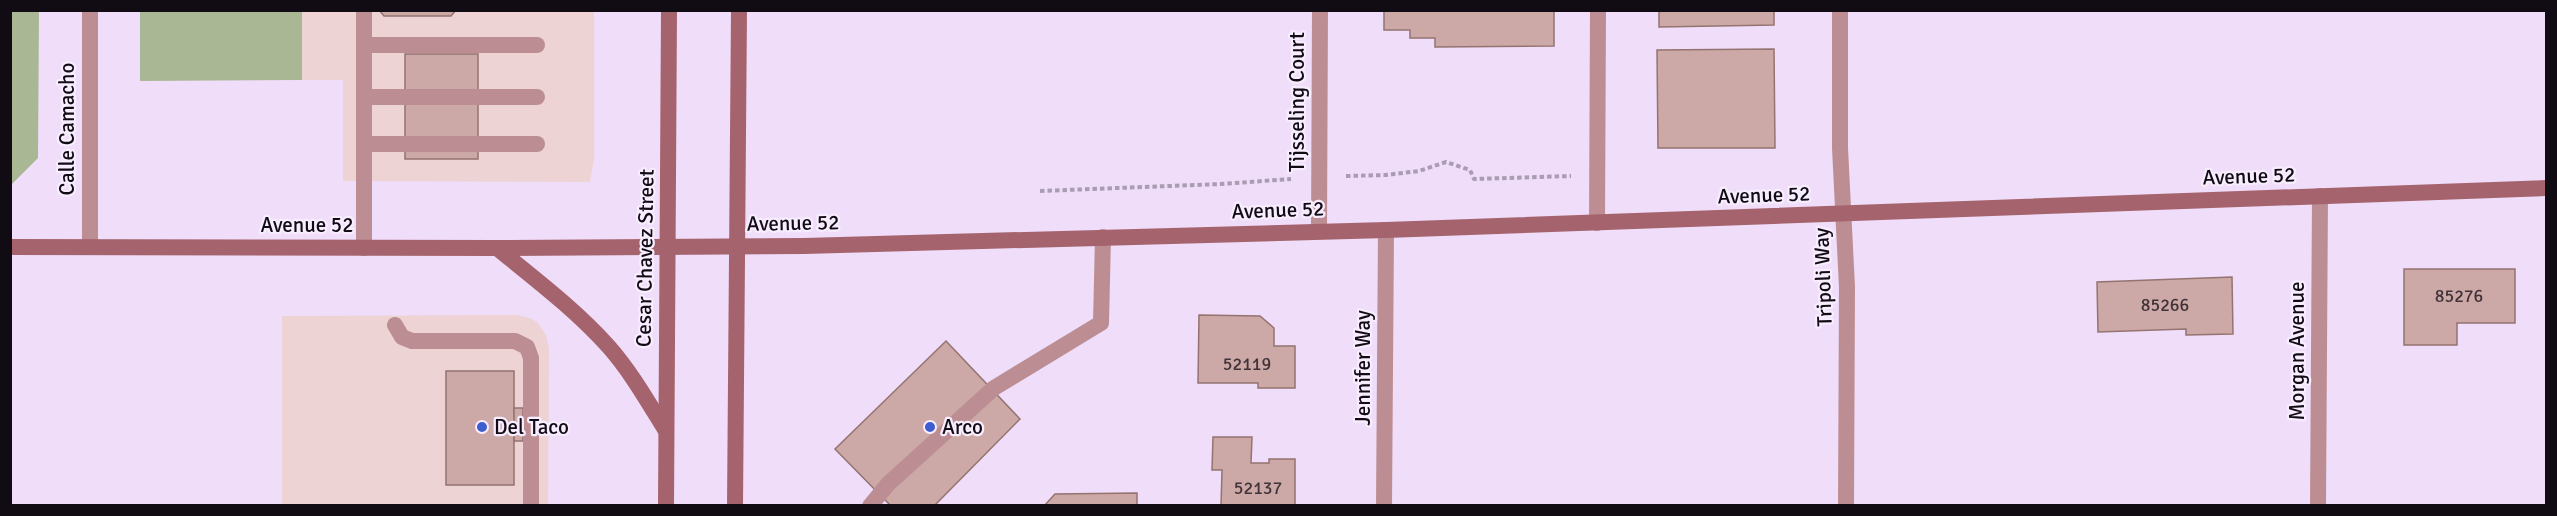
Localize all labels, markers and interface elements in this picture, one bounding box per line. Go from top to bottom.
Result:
street label: Tijsseling Court [1284,32,1310,172]
street label: Calle Camacho [54,63,80,195]
street label: Avenue 52 [2202,161,2296,191]
street label: Cesar Chavez Street [630,169,660,347]
street label: Avenue 52 [1717,180,1811,210]
street label: Avenue 52 [1231,195,1325,225]
street label: Avenue 52 [746,209,840,237]
street label: Avenue 52 [261,212,354,238]
street label: Tripoli Way [1808,227,1838,327]
street label: Morgan Avenue [2284,282,2310,420]
house number: 85276 [2435,285,2483,307]
house number: 85266 [2141,294,2189,316]
street label: Jennifer Way [1350,310,1376,426]
house number: 52119 [1223,353,1271,375]
place label: Del Taco [494,414,569,440]
place label: Arco [942,414,983,440]
marker: Del Taco [475,420,489,434]
marker: Arco [923,420,937,434]
house number: 52137 [1234,477,1282,499]

